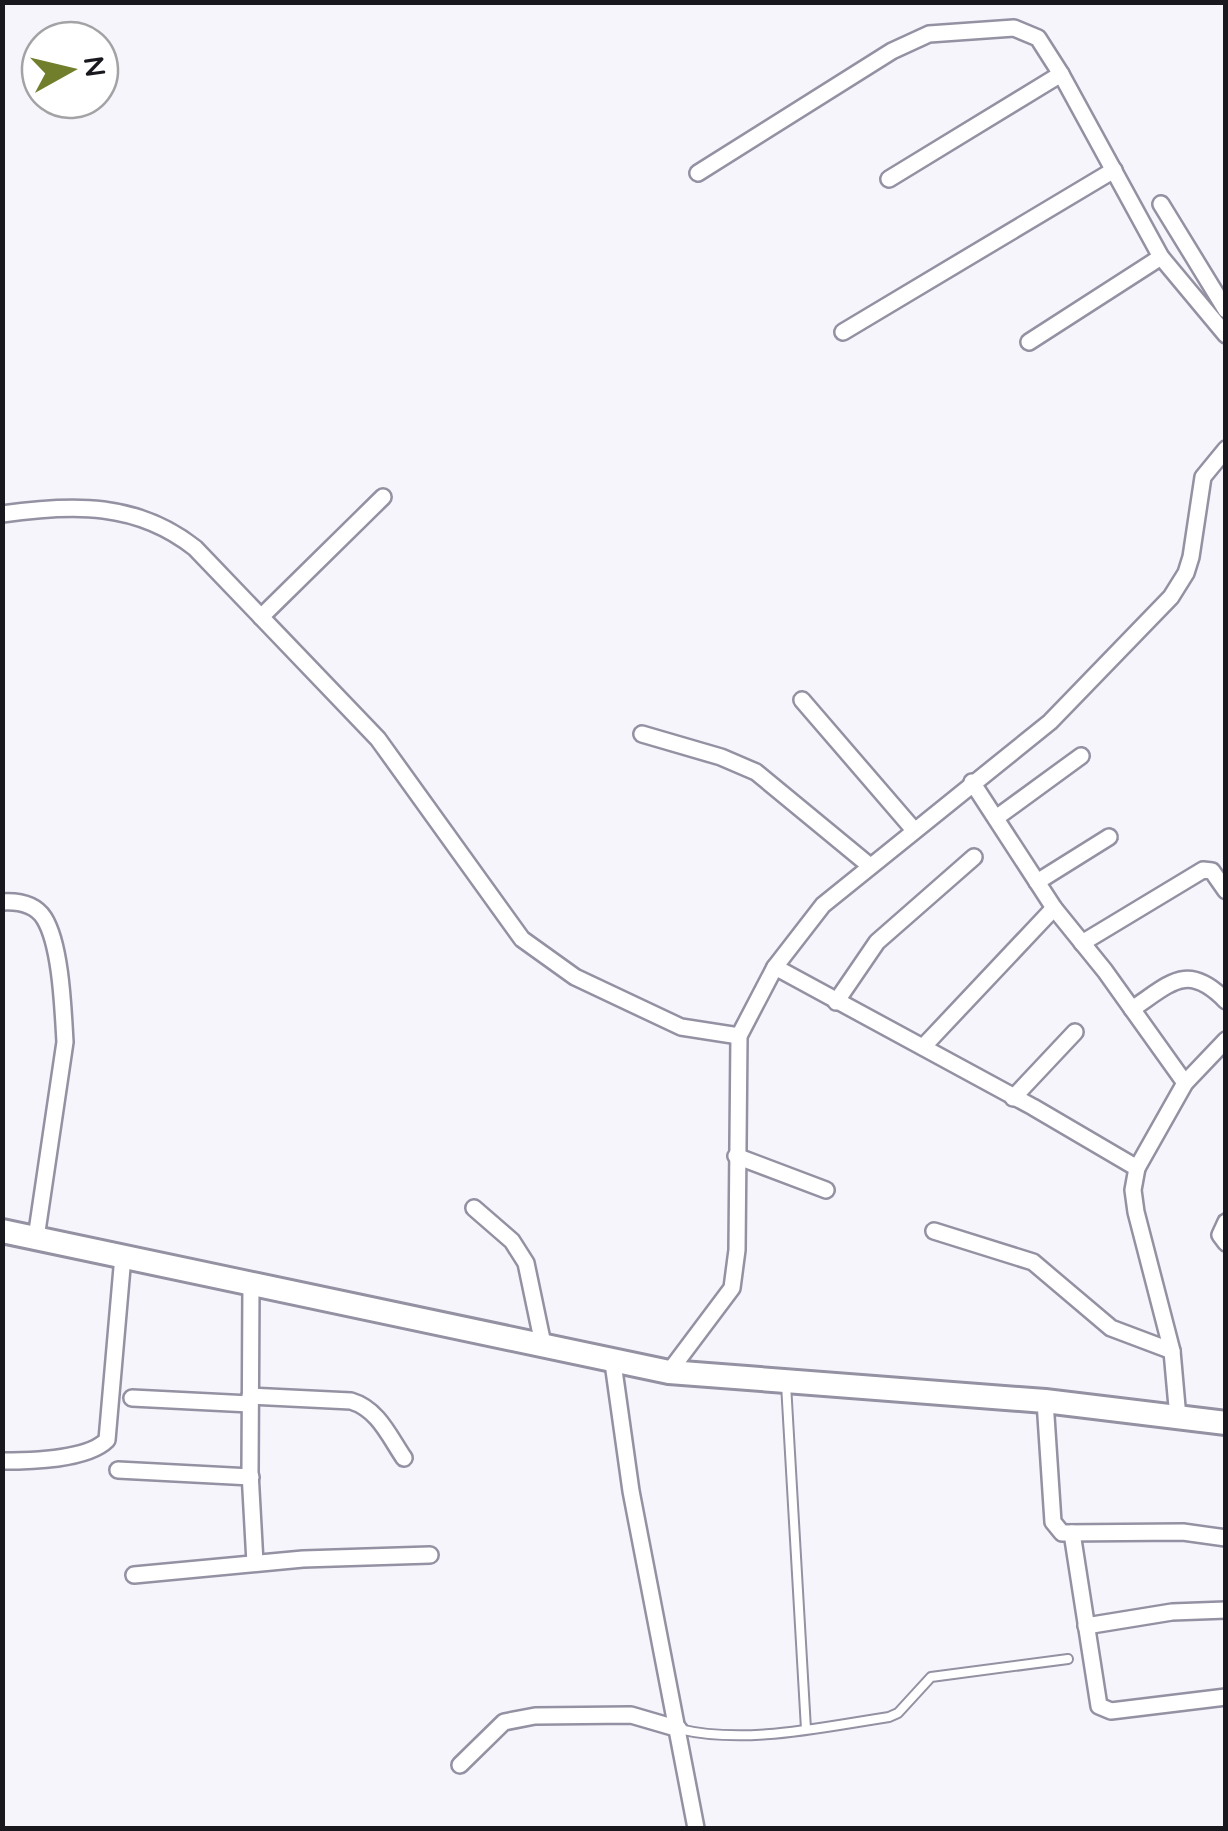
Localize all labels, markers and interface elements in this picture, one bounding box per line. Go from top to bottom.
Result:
north arrow [20,20,120,120]
text: N [76,54,114,79]

